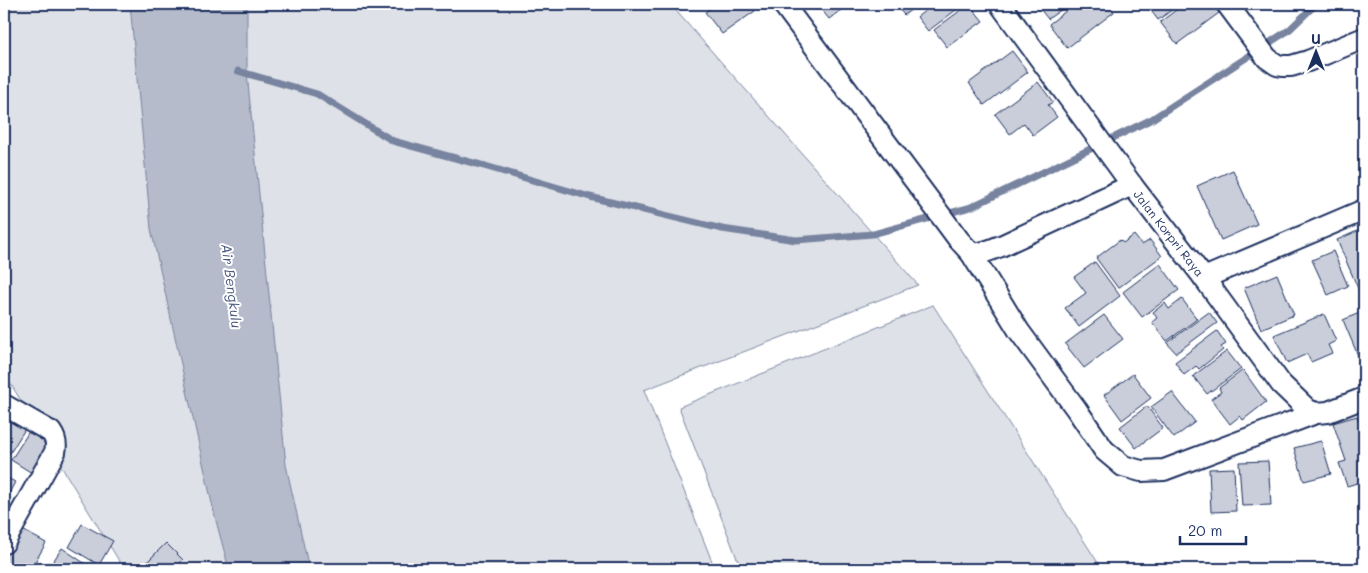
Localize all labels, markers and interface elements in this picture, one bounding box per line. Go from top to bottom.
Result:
north arrow [1290,28,1340,78]
text: U [1311,29,1321,48]
street label: Jalan Korpri Raya [1130,187,1208,279]
water label: Air Bengkulu [217,243,247,329]
scale bar [1180,513,1247,545]
text: 20 m [1188,520,1222,540]

